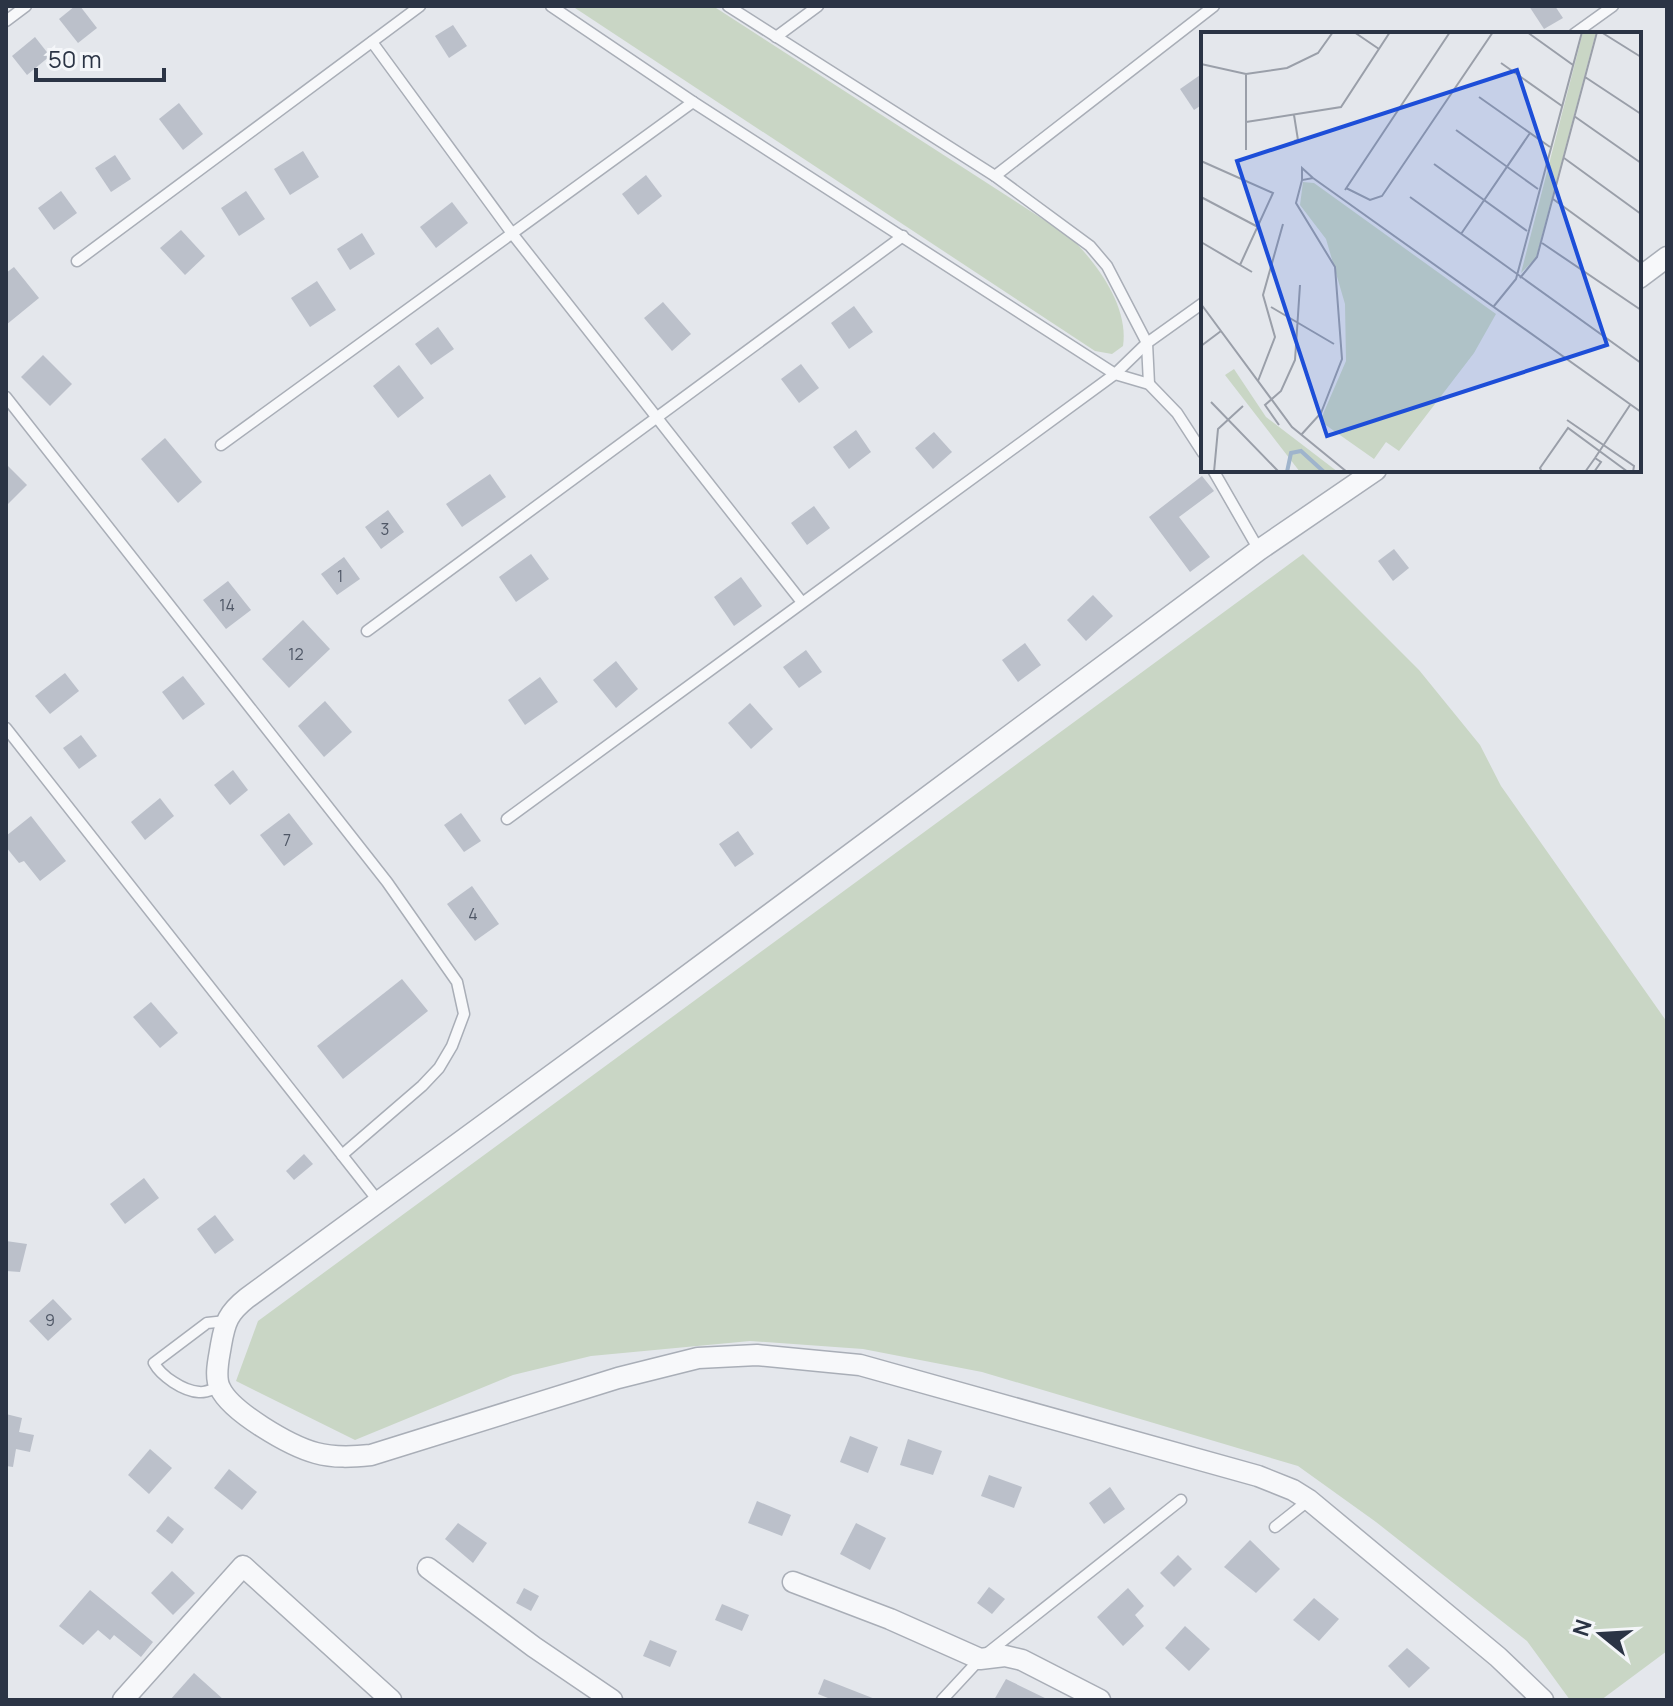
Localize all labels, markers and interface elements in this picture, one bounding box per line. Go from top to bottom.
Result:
scale bar [36,32,164,82]
inset map [1201,32,1641,472]
text: 50 m [48,42,102,75]
house number: 3 [381,518,389,540]
house number: 1 [337,565,343,587]
house number: 14 [219,594,235,616]
house number: 12 [288,643,304,665]
house number: 7 [283,829,291,851]
house number: 4 [468,903,478,925]
house number: 9 [45,1309,55,1331]
north arrow [1561,1594,1641,1674]
text: N [1565,1616,1599,1640]

